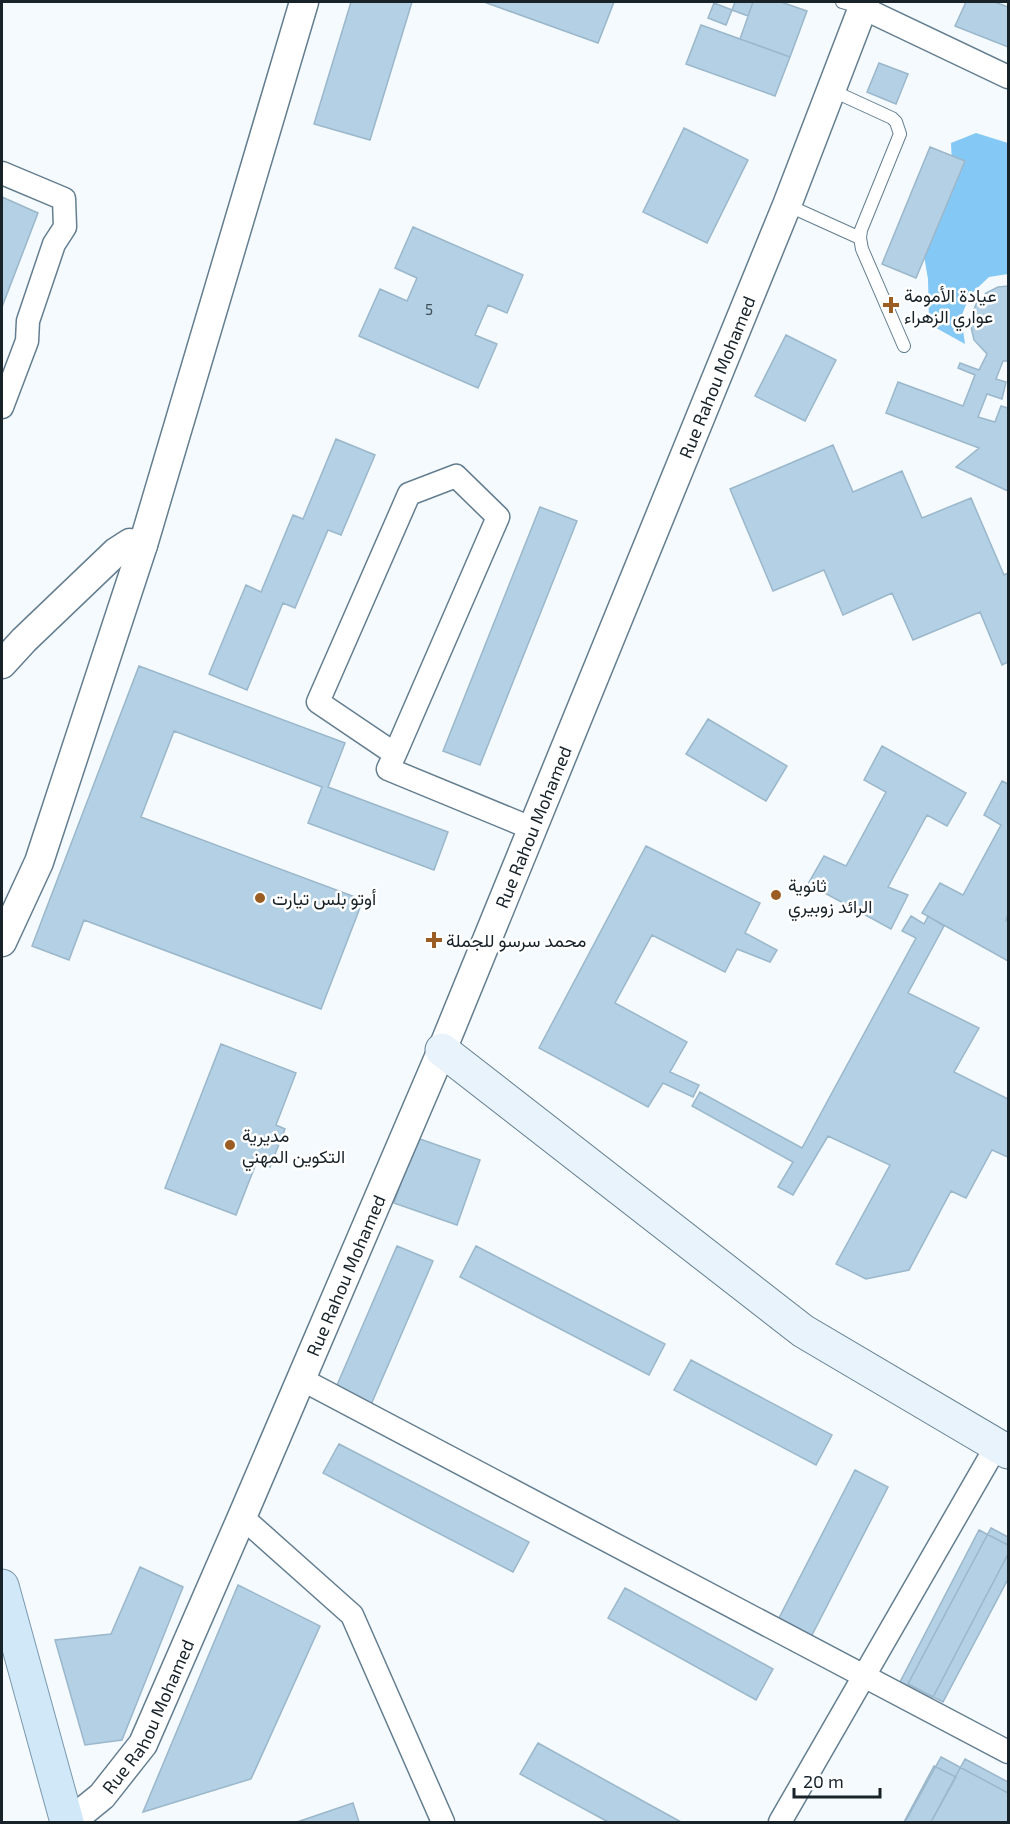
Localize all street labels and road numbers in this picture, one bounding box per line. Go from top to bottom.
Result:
street label: Rue Rahou Mohamed [674,293,760,461]
street label: Rue Rahou Mohamed [490,743,576,911]
street label: Rue Rahou Mohamed [301,1191,390,1359]
street label: Rue Rahou Mohamed [97,1636,198,1798]

